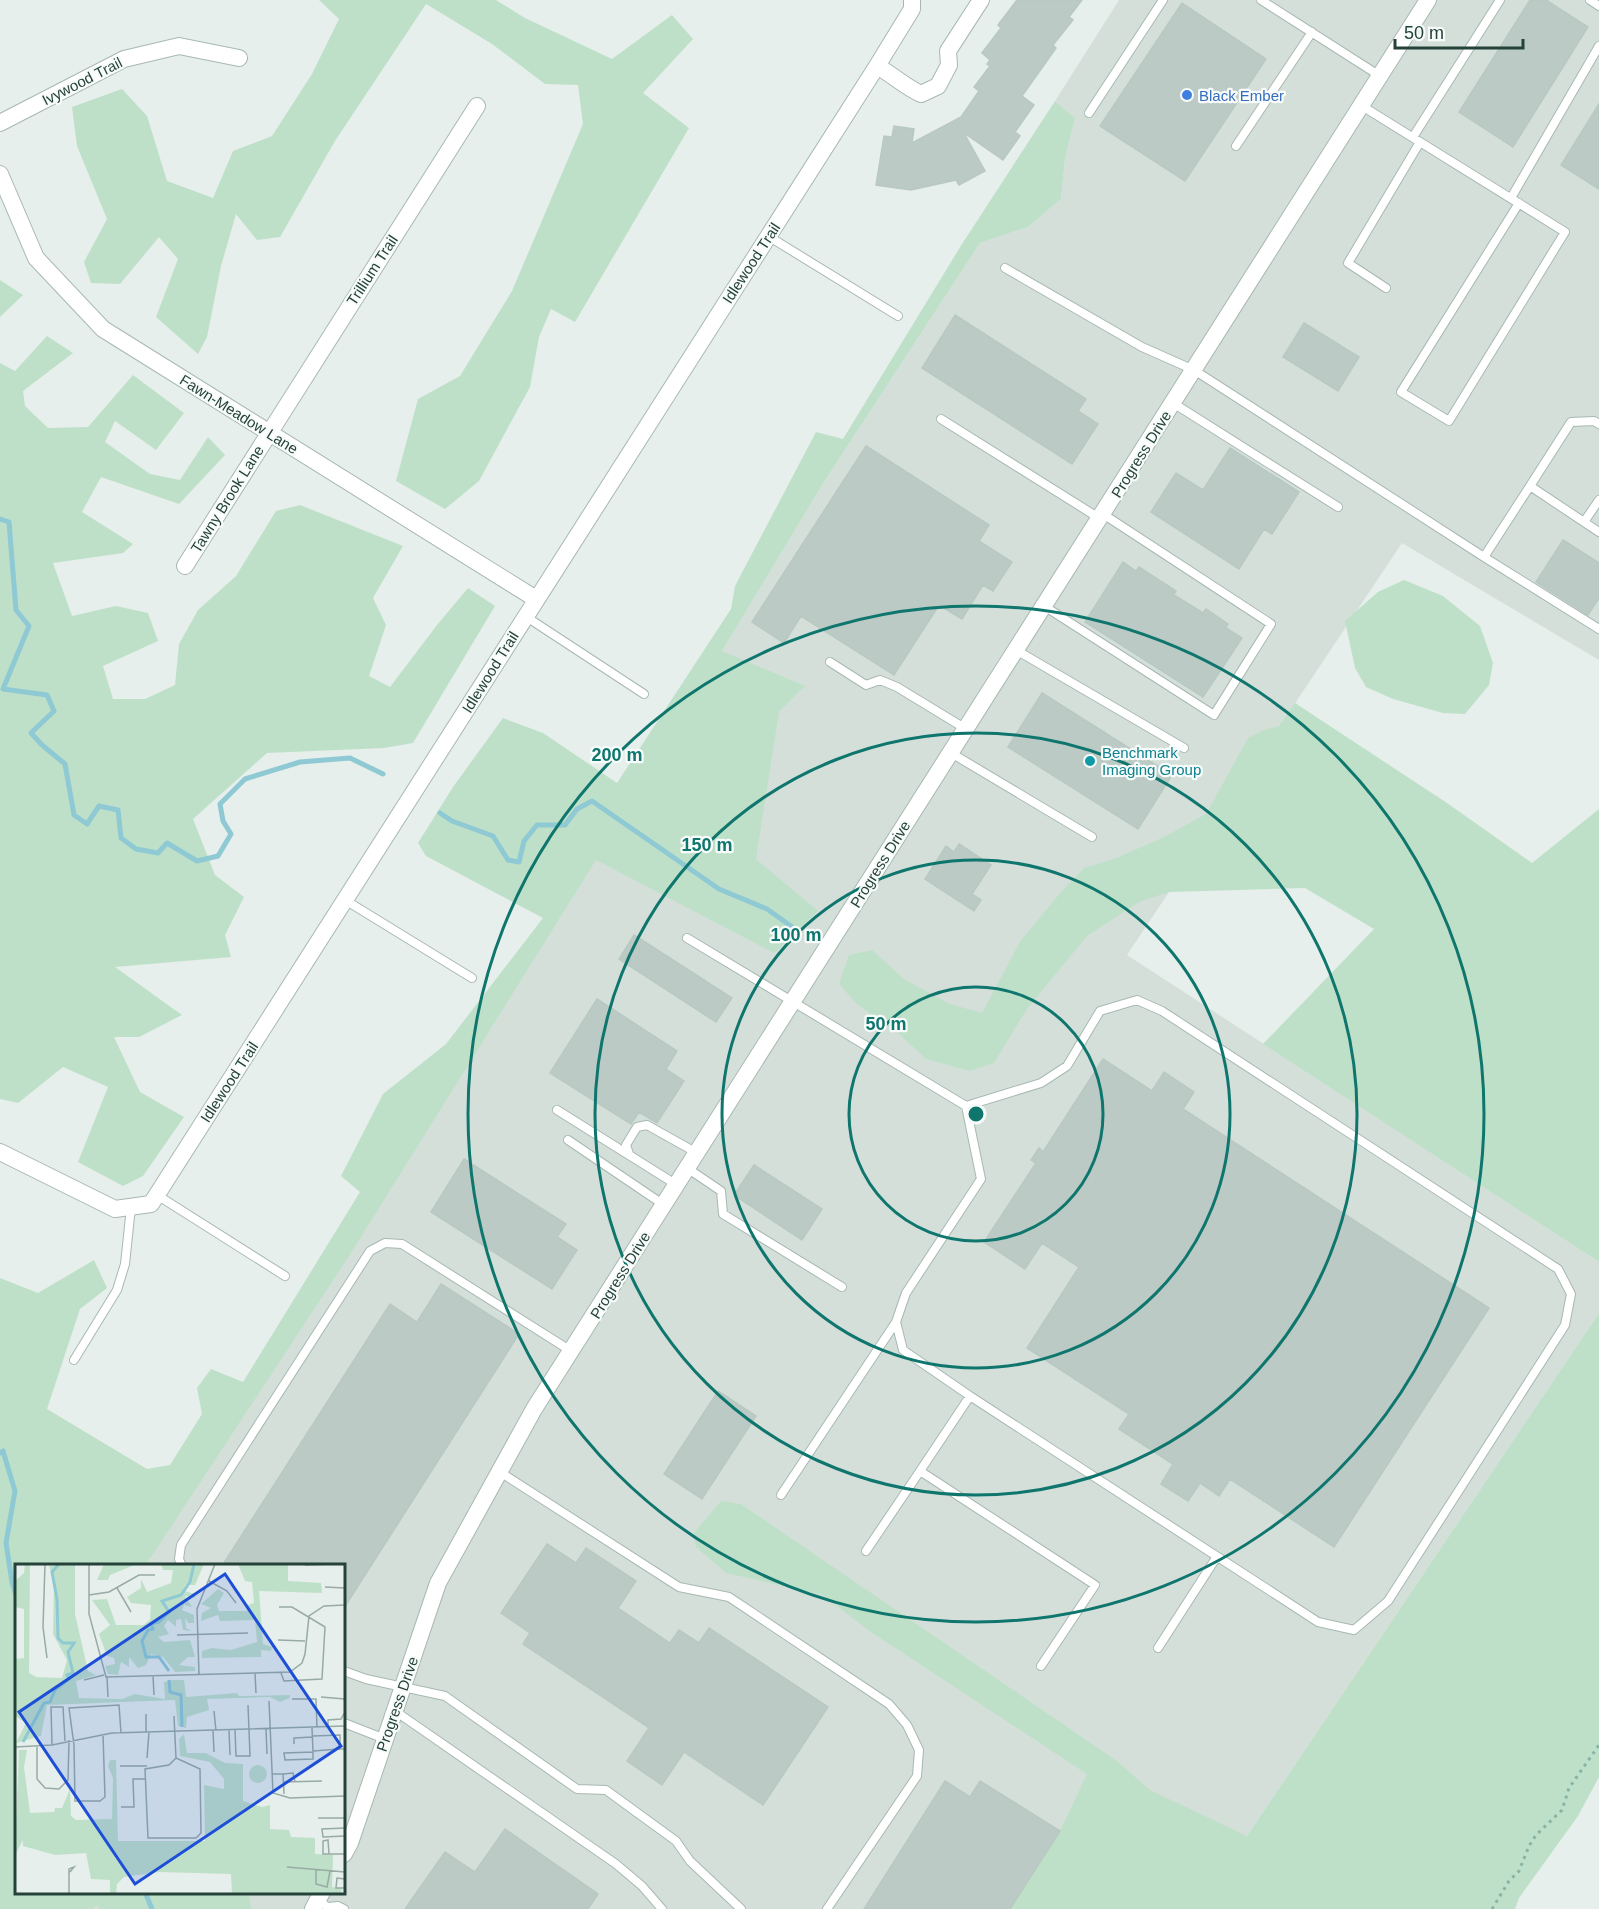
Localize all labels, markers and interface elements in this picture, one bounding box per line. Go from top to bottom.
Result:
scale bar [1395,12,1522,50]
text: 50 m [1404,23,1444,43]
street label: Ivywood Trail [39,54,125,108]
place label: Black Ember [1199,87,1284,104]
marker: Black Ember [1180,88,1194,102]
street label: Idlewood Trail [719,220,783,306]
street label: Trillium Trail [343,232,401,308]
street label: Fawn-Meadow Lane [177,371,301,457]
street label: Progress Drive [1108,407,1174,501]
street label: Tawny Brook Lane [187,442,267,556]
street label: Idlewood Trail [458,628,522,716]
place label: Benchmark Imaging Group [1102,744,1201,778]
text: 200 m [591,745,643,765]
marker: Benchmark Imaging Group [1083,754,1097,768]
street label: Progress Drive [847,817,913,911]
text: 150 m [681,835,733,855]
text: 100 m [770,925,822,945]
text: 50 m [865,1014,907,1034]
street label: Idlewood Trail [197,1039,261,1125]
centre of rings [966,1104,986,1124]
street label: Progress Drive [587,1228,653,1322]
inset map [15,1564,345,1894]
street label: Progress Drive [373,1654,421,1754]

